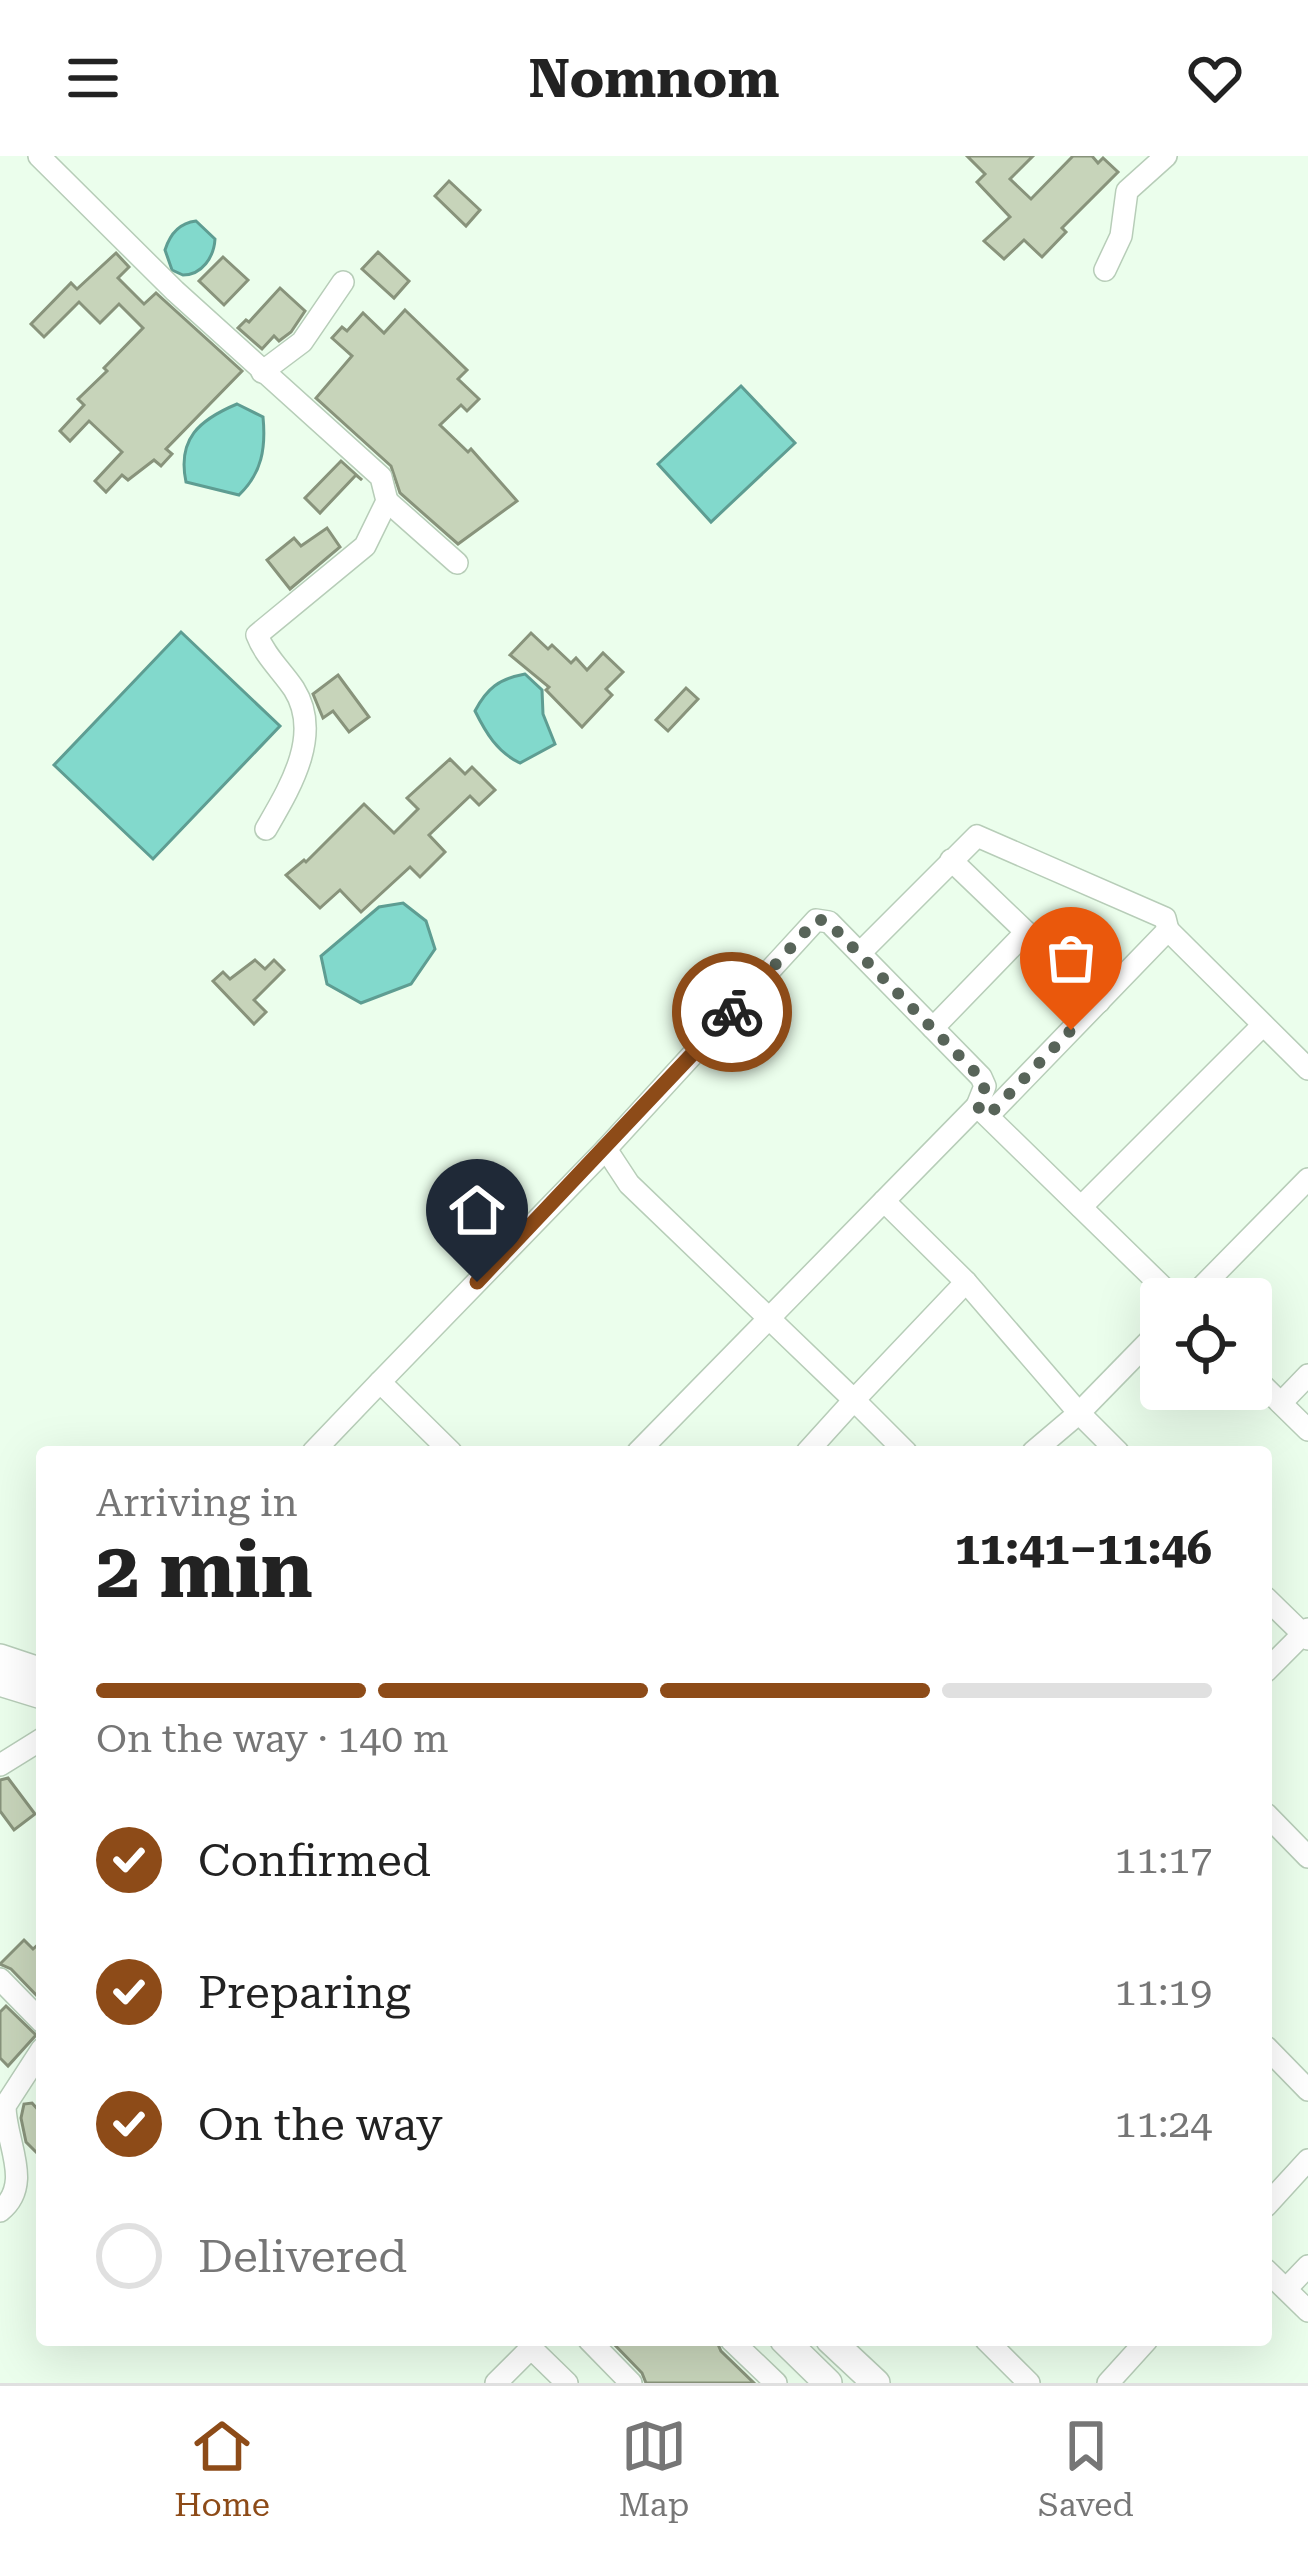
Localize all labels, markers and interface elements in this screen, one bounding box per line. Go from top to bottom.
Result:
icon: menu [60,45,126,111]
icon: heart [1182,45,1248,111]
text: Nomnom [529,47,780,110]
pin [1020,907,1122,1030]
icon: bag [1038,925,1104,991]
courier [672,952,792,1072]
icon: bike [699,979,765,1045]
pin [426,1159,528,1282]
icon: home [444,1177,510,1243]
map controls [1140,1278,1272,1410]
button: locate [1140,1278,1272,1410]
text: Arriving in [96,1480,298,1526]
text: 11:41–11:46 [955,1522,1212,1575]
text: 2 min [96,1525,313,1616]
text: On the way · 140 m [96,1716,448,1762]
icon: check [96,1827,162,1893]
text: Confirmed [198,1834,431,1887]
text: 11:17 [1115,1837,1212,1883]
icon: check [96,1959,162,2025]
text: Preparing [198,1966,411,2019]
text: 11:19 [1115,1969,1212,2015]
icon: check [96,2091,162,2157]
text: On the way [198,2098,443,2151]
text: 11:24 [1115,2101,1212,2147]
text: Delivered [198,2230,407,2283]
tab: Home [174,2413,270,2524]
tab: Map [619,2413,689,2524]
tab: Saved [1038,2413,1134,2524]

